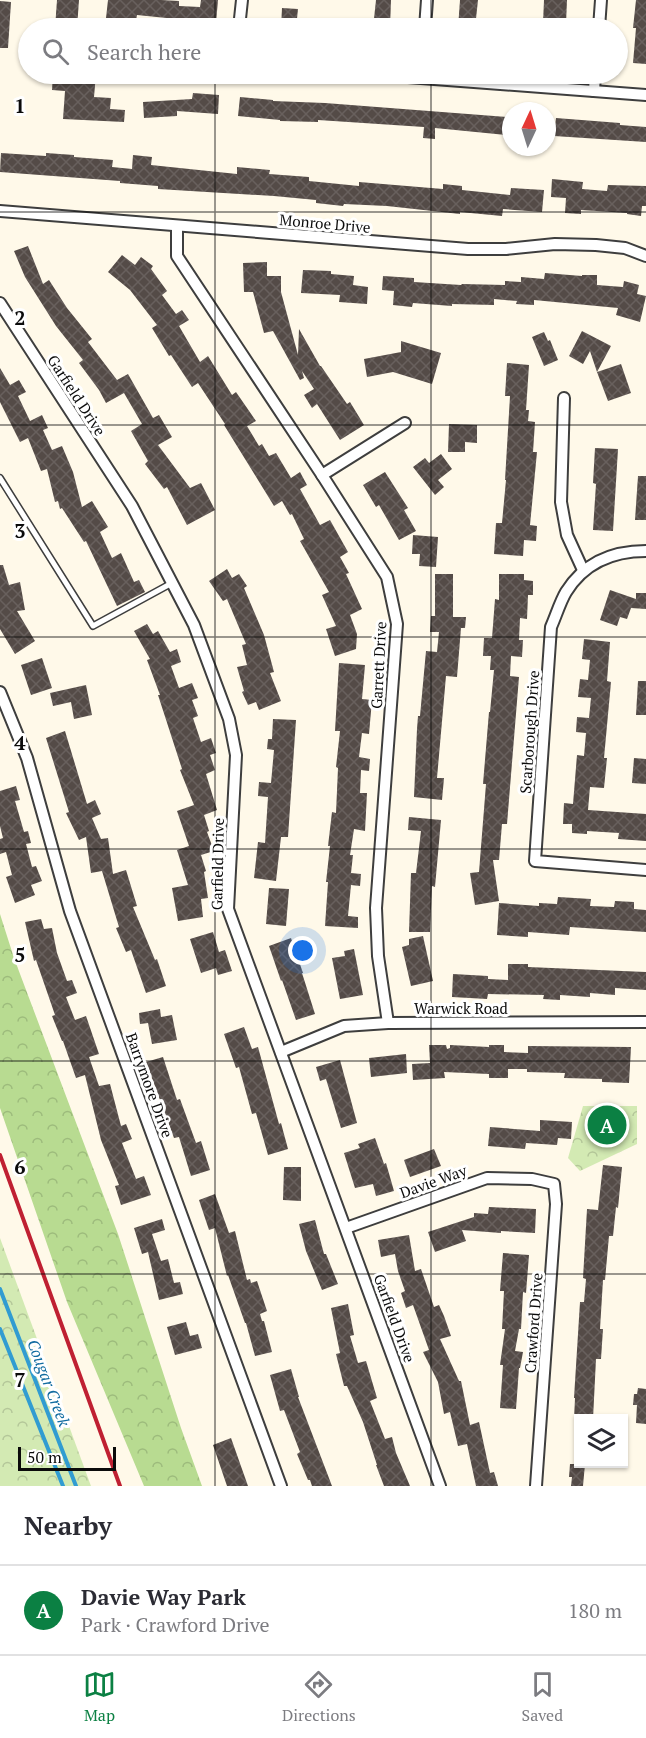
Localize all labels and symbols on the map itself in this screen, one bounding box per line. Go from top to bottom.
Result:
text: 1 [14,92,26,119]
north arrow [502,102,556,156]
street label: Monroe Drive [279,209,371,237]
text: 2 [14,304,26,331]
street label: Garfield Drive [43,351,111,439]
text: 3 [14,517,26,544]
street label: Garrett Drive [366,621,390,709]
street label: Scarborough Drive [515,670,543,794]
text: 4 [14,729,26,756]
street label: Garfield Drive [206,818,228,910]
your location [288,936,317,965]
text: 5 [14,941,26,968]
street label: Warwick Road [414,998,508,1018]
street label: Barrymore Drive [122,1030,178,1140]
pin: A [588,1102,626,1148]
text: 6 [14,1153,26,1180]
street label: Davie Way [397,1160,470,1202]
street label: Garfield Drive [370,1271,420,1365]
street label: Crawford Drive [520,1272,546,1374]
water label: Cougar Creek [22,1336,76,1430]
text: 7 [14,1366,26,1393]
scale bar [18,1444,116,1472]

